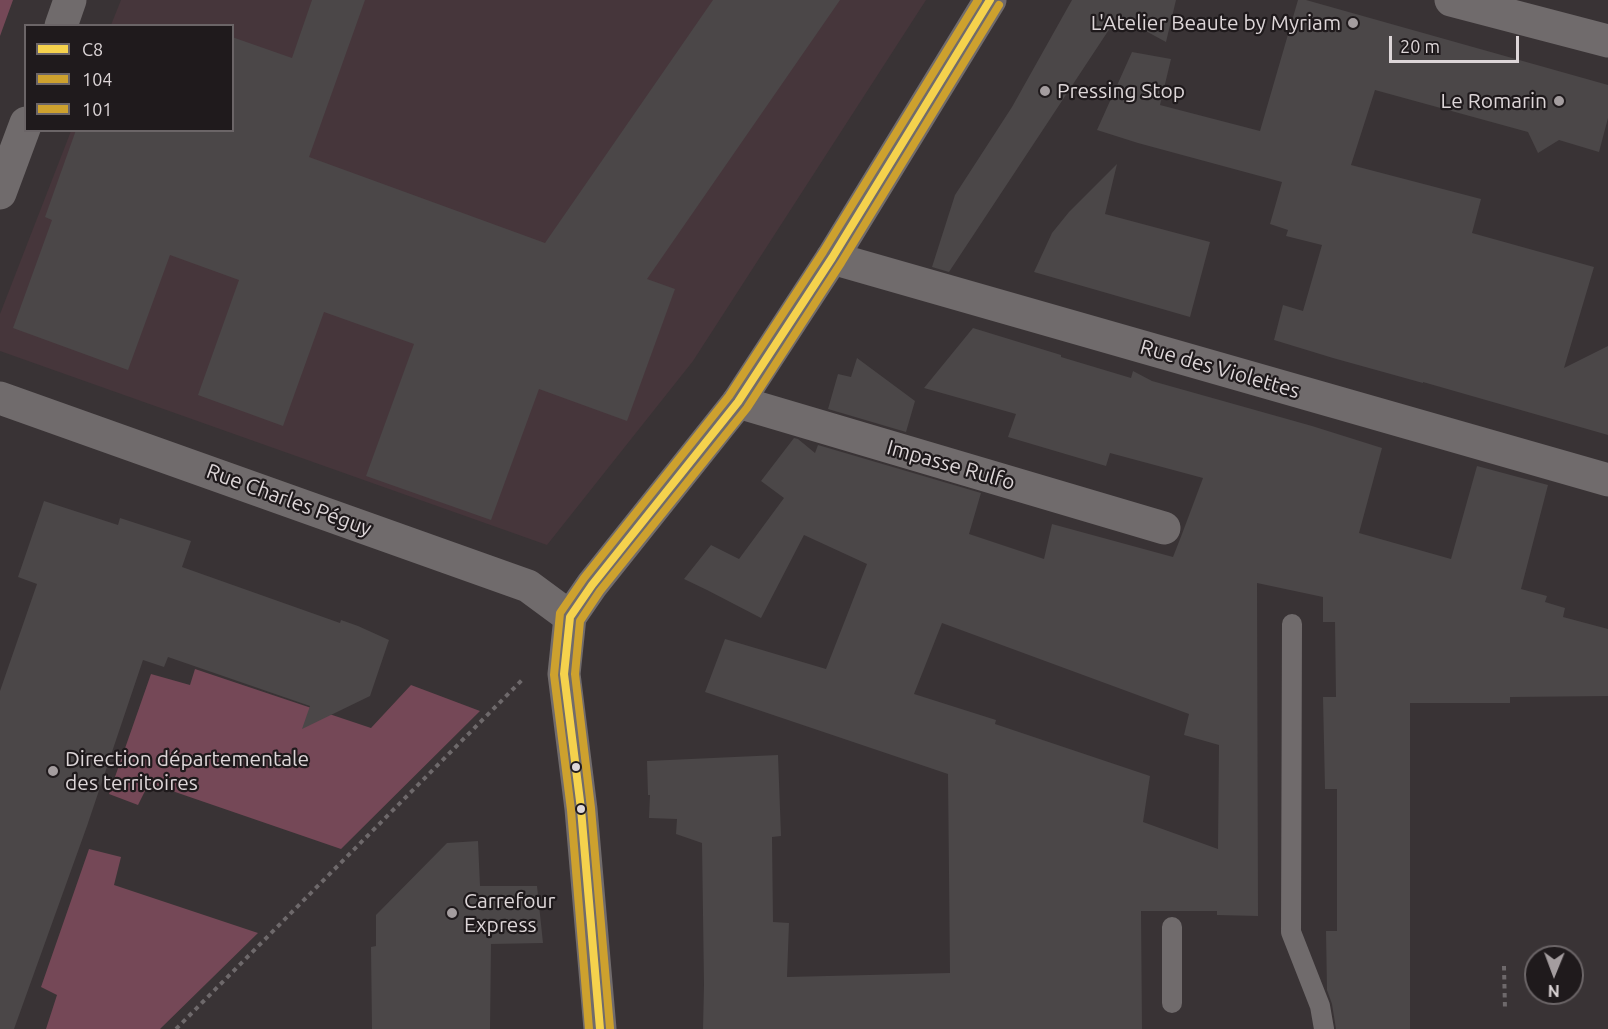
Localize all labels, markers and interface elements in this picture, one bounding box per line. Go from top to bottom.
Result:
place label: L'Atelier Beaute by Myriam [1091,10,1341,36]
marker: L'Atelier Beaute by Myriam [1346,16,1360,30]
legend [24,24,234,132]
scale bar [1392,24,1522,62]
text: 20 m [1400,36,1440,56]
text: C8 [82,39,103,59]
text: 104 [82,69,112,89]
place label: Pressing Stop [1057,78,1185,104]
marker: Pressing Stop [1038,84,1052,98]
place label: Le Romarin [1441,88,1547,114]
marker: Le Romarin [1552,94,1566,108]
text: 101 [82,99,112,119]
street label: Rue des Violettes [1137,334,1303,404]
street label: Impasse Rulfo [884,435,1018,495]
street label: Rue Charles Péguy [203,458,375,542]
place label: Direction départementale des territoires [65,746,309,796]
unlabelled marker [570,761,582,773]
marker: Direction départementale des territoires [46,764,60,778]
unlabelled marker [575,803,587,815]
place label: Carrefour Express [464,888,555,938]
marker: Carrefour Express [445,906,459,920]
north arrow [1524,945,1584,1005]
text: N [1548,982,1560,1000]

